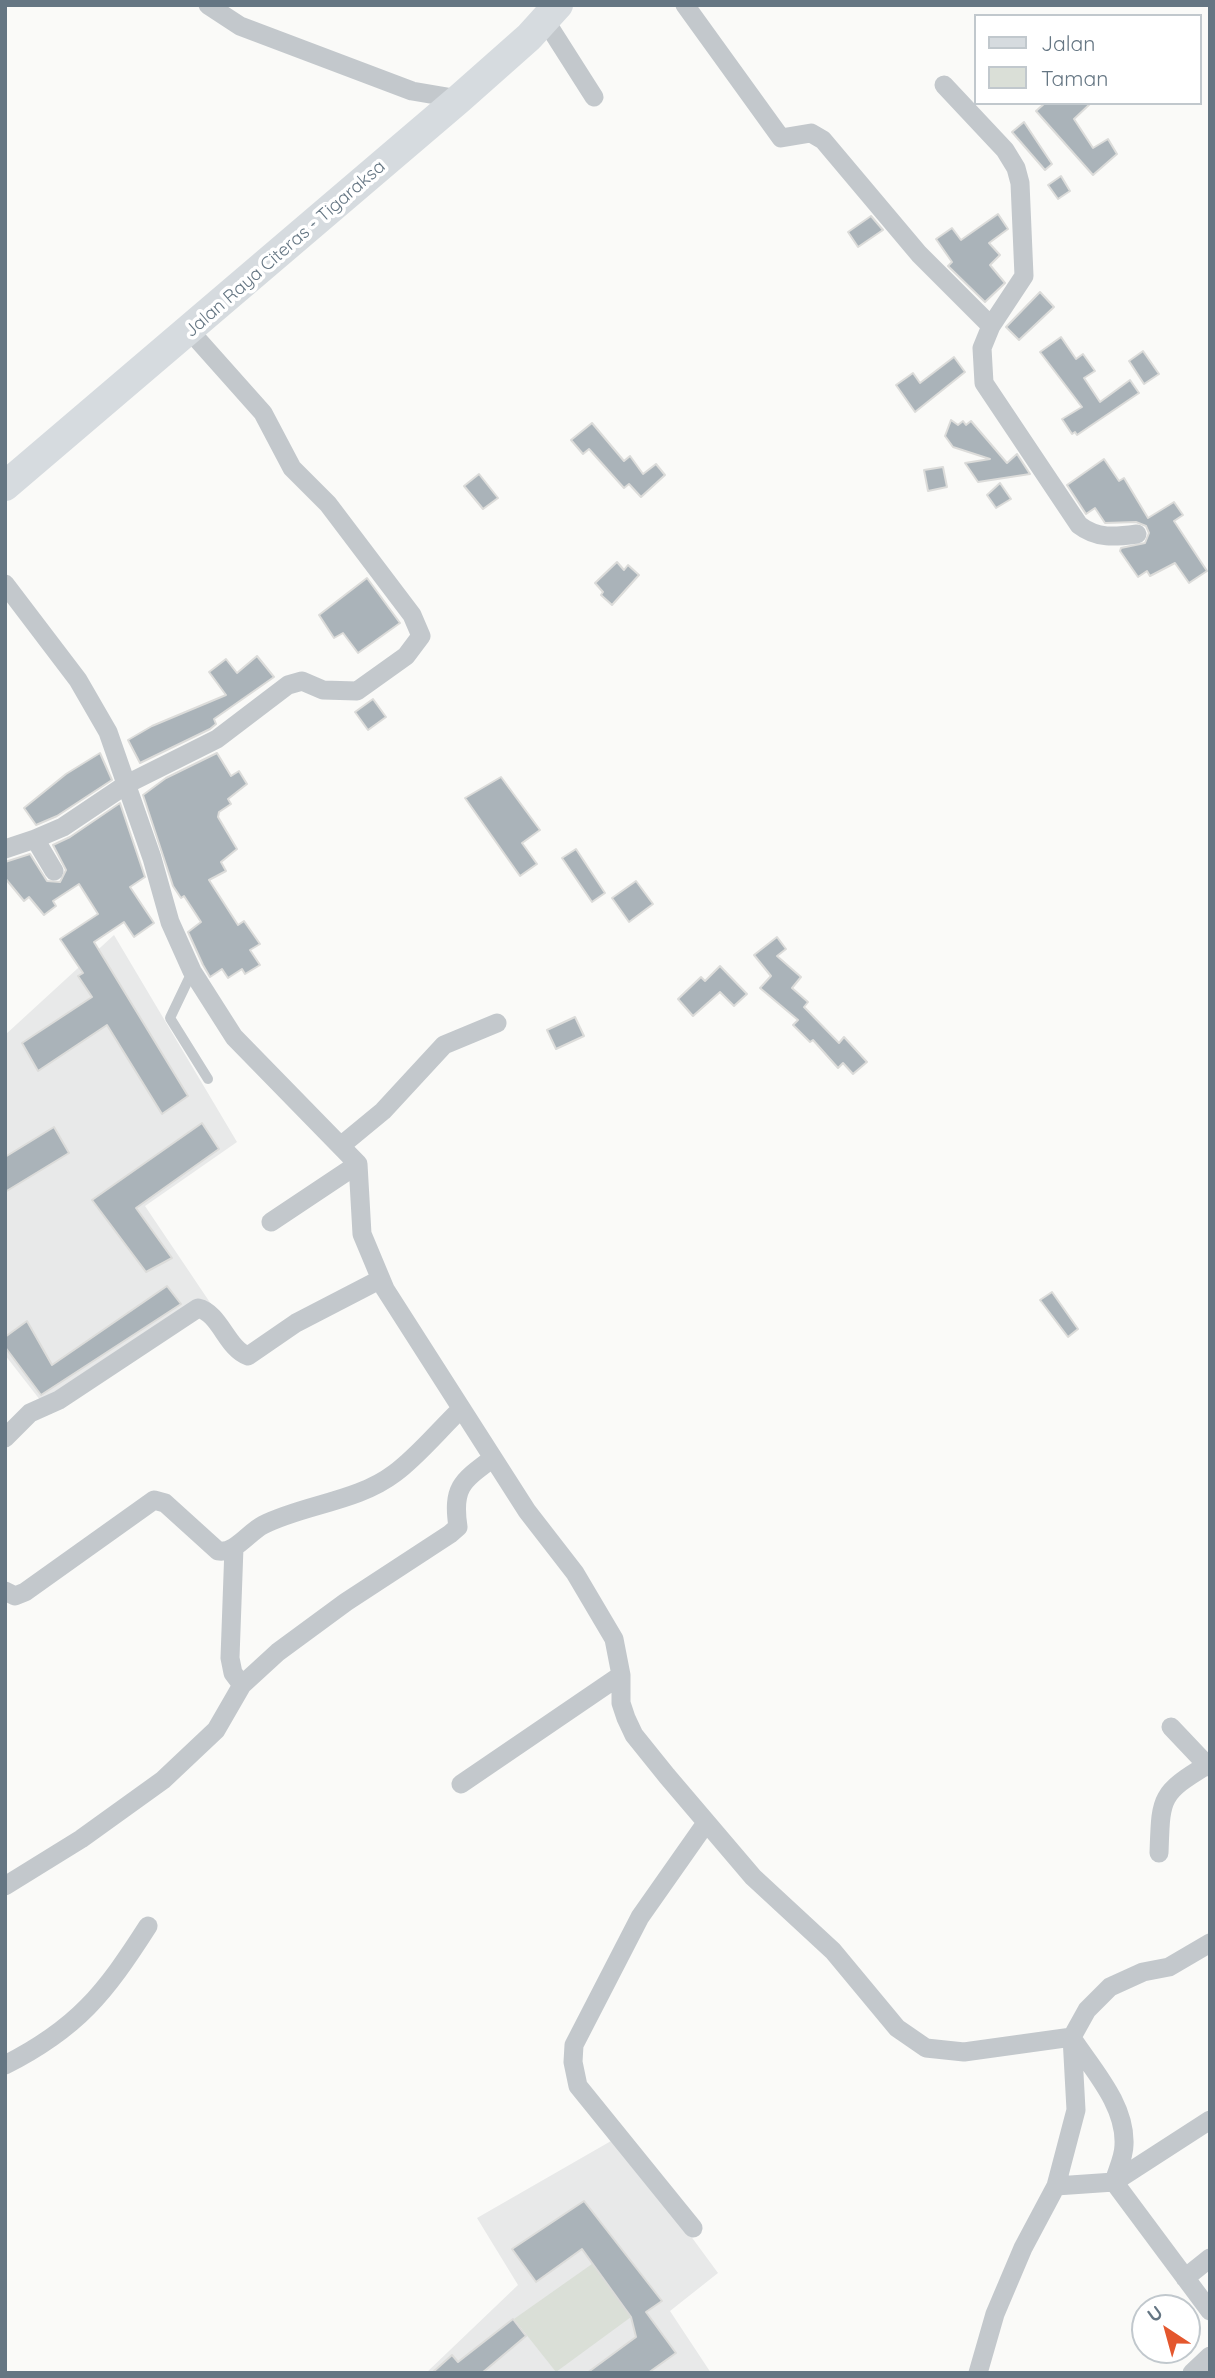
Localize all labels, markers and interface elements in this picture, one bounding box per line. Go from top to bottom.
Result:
legend [974,14,1201,105]
text: Jalan [1041,30,1095,56]
text: Taman [1041,65,1108,91]
street label: Jalan Raya Citeras - Tigaraksa [180,156,390,342]
north arrow [1131,2294,1201,2364]
text: U [1142,2300,1167,2327]

